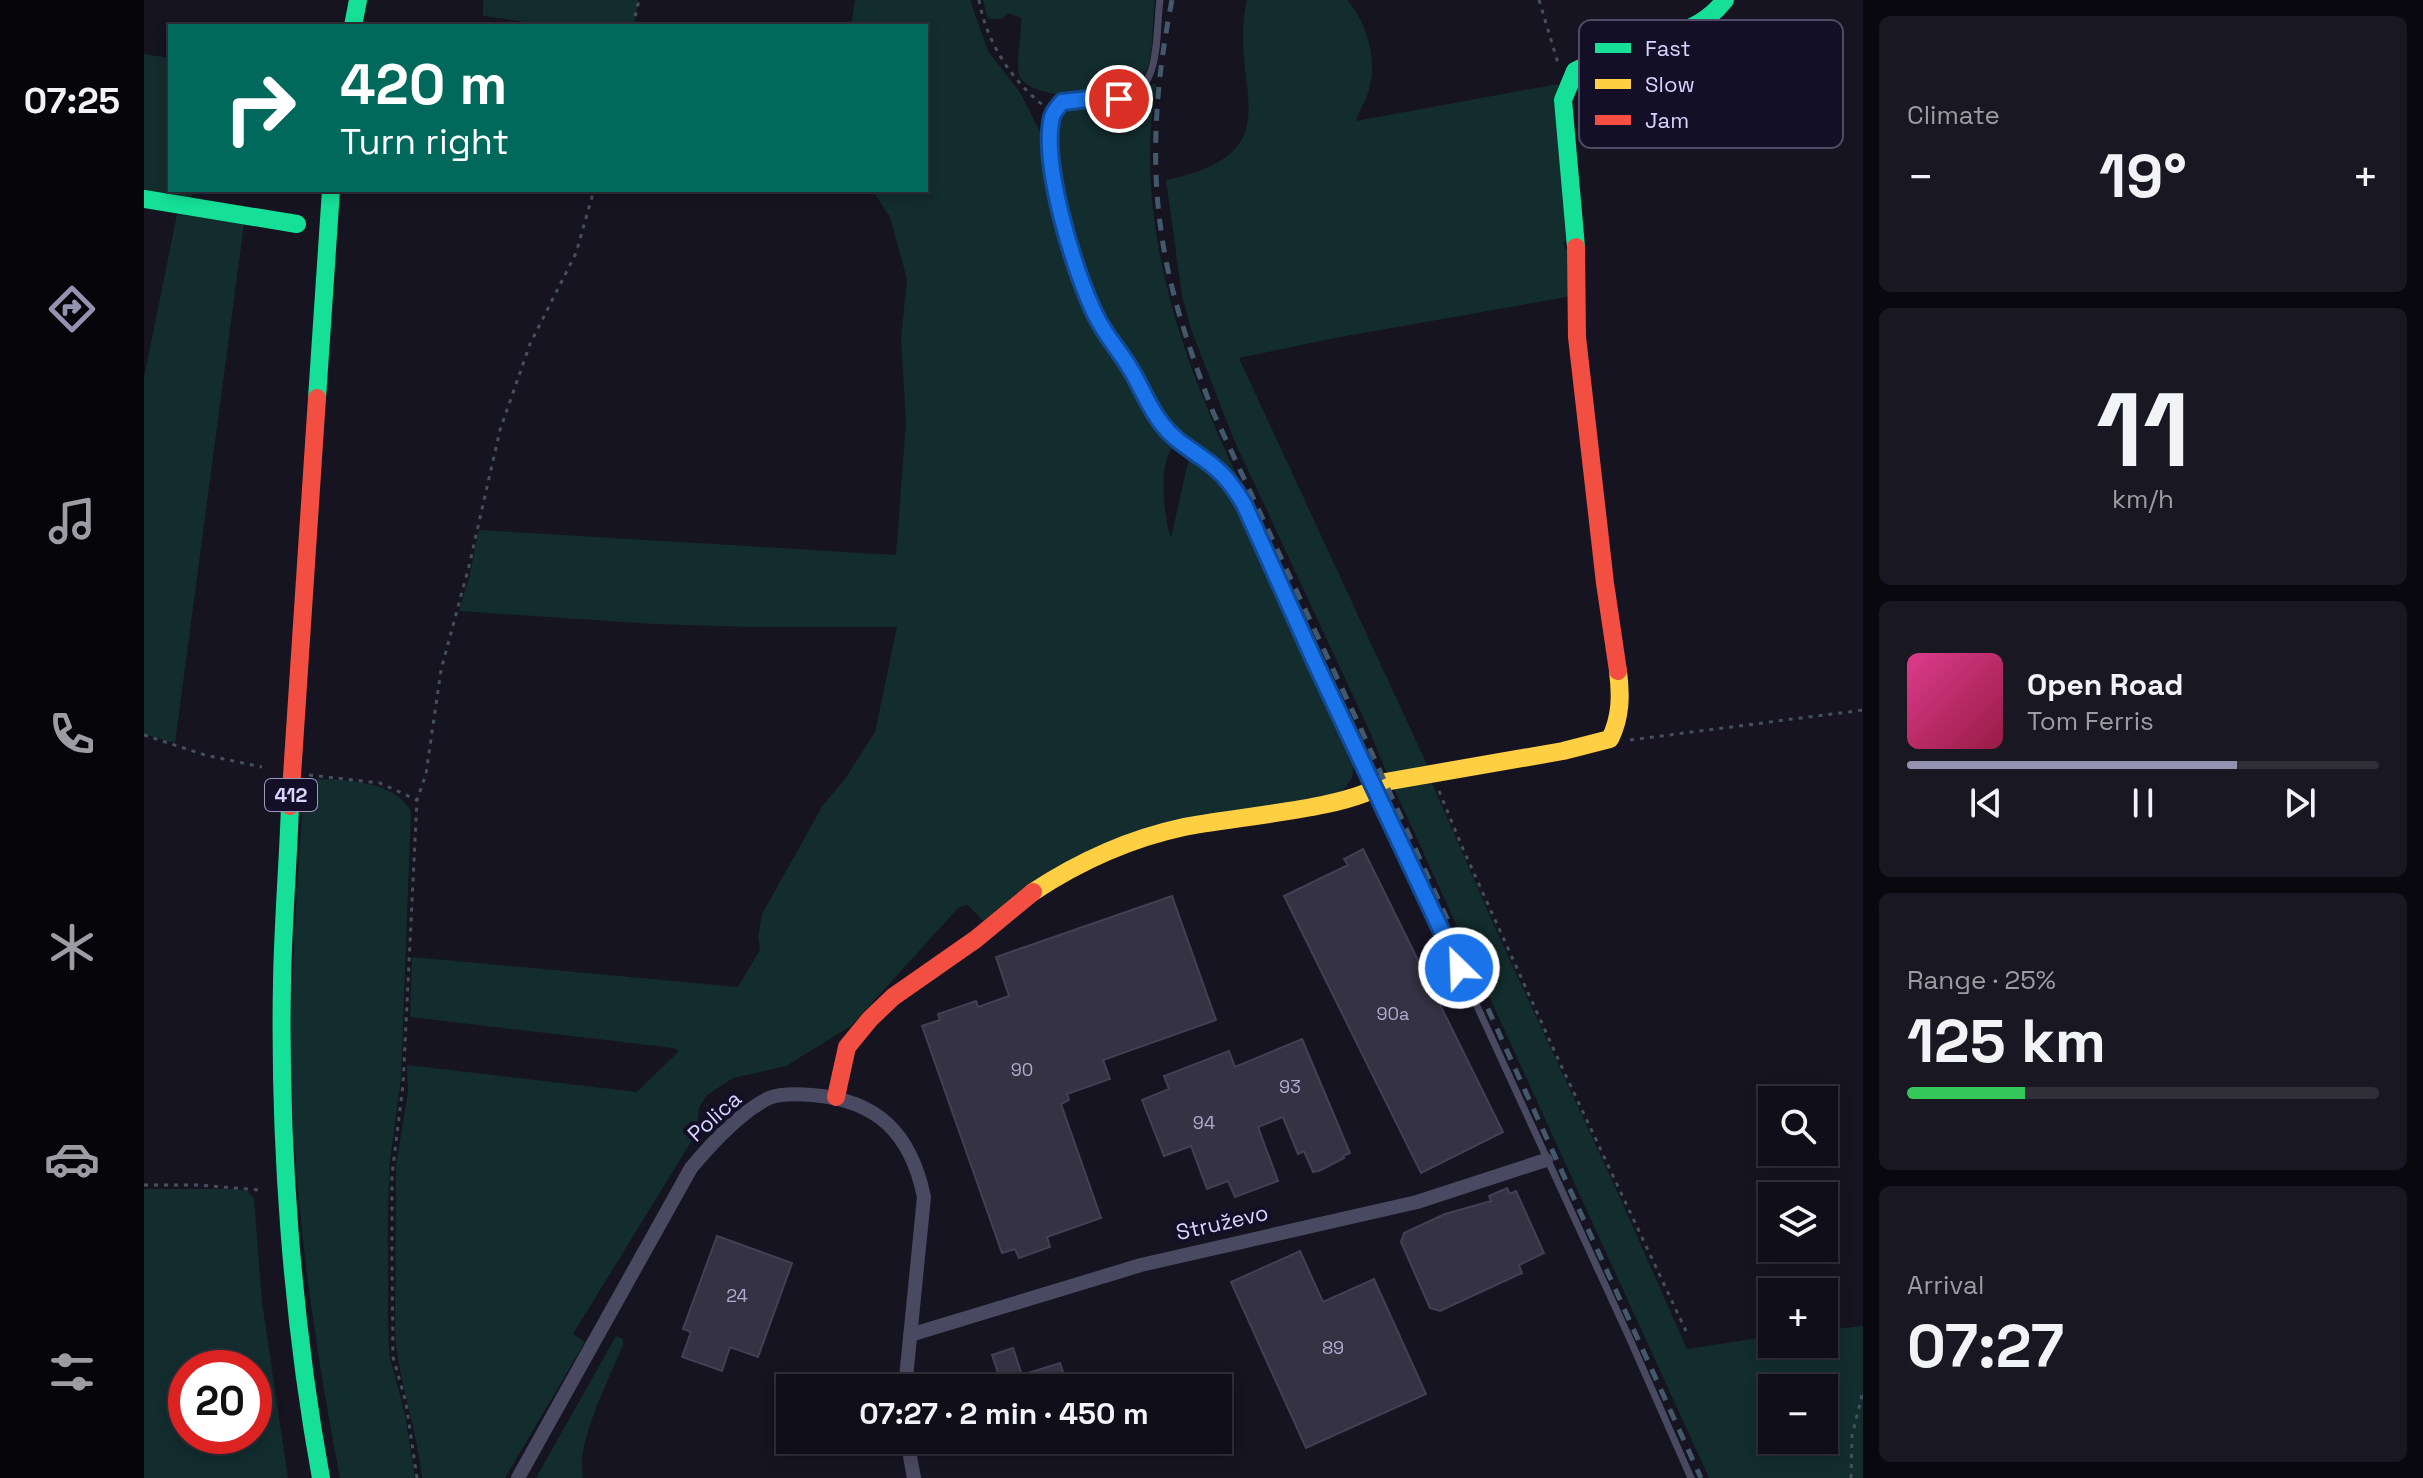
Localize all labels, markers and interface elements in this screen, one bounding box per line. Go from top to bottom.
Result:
legend [1579,20,1843,148]
text: Fast [1645,34,1691,62]
text: 420 m [340,49,507,120]
icon: right [208,56,312,160]
pin [1085,65,1153,133]
text: Slow [1645,70,1695,98]
icon: arrive [1097,77,1141,121]
text: 07:25 [24,78,120,124]
text: Climate [1907,98,2000,132]
text: Jam [1645,106,1689,134]
text: Turn right [340,119,509,165]
text: 19° [2099,138,2187,215]
text: − [1907,149,1934,205]
text: + [2352,149,2379,205]
icon: directions [44,281,100,337]
text: 11 [2096,364,2190,496]
text: km/h [2112,482,2174,516]
icon: music [44,493,100,549]
text: Open Road [2027,665,2183,704]
text: Tom Ferris [2027,704,2154,738]
icon: phone [44,706,100,762]
road number: 412 [265,779,317,811]
icon: previous [1964,781,2008,825]
icon: pause [2121,781,2165,825]
icon: next [2278,781,2322,825]
icon: climate [44,919,100,975]
position arrow [1417,926,1501,1010]
text: Range · 25% [1907,963,2056,997]
house number: 90a [1377,1002,1409,1025]
text: 125 km [1907,1003,2106,1080]
house number: 90 [1011,1058,1033,1081]
house number: 93 [1279,1075,1301,1098]
street label: Polica [681,1084,747,1147]
map controls [1758,1086,1838,1454]
button: search [1758,1086,1838,1166]
house number: 94 [1193,1111,1215,1134]
icon: car [44,1131,100,1187]
button: layers [1758,1182,1838,1262]
street label: Struževo [1173,1198,1271,1246]
text: Arrival [1907,1268,1984,1302]
button: + [1758,1278,1838,1358]
house number: 24 [726,1284,748,1307]
text: 07:27 [1907,1308,2064,1385]
house number: 89 [1322,1336,1344,1359]
icon: filters [44,1344,100,1400]
speed limit sign: 20 [168,1350,272,1454]
button: − [1758,1374,1838,1454]
text: 07:27 · 2 min · 450 m [859,1394,1149,1433]

